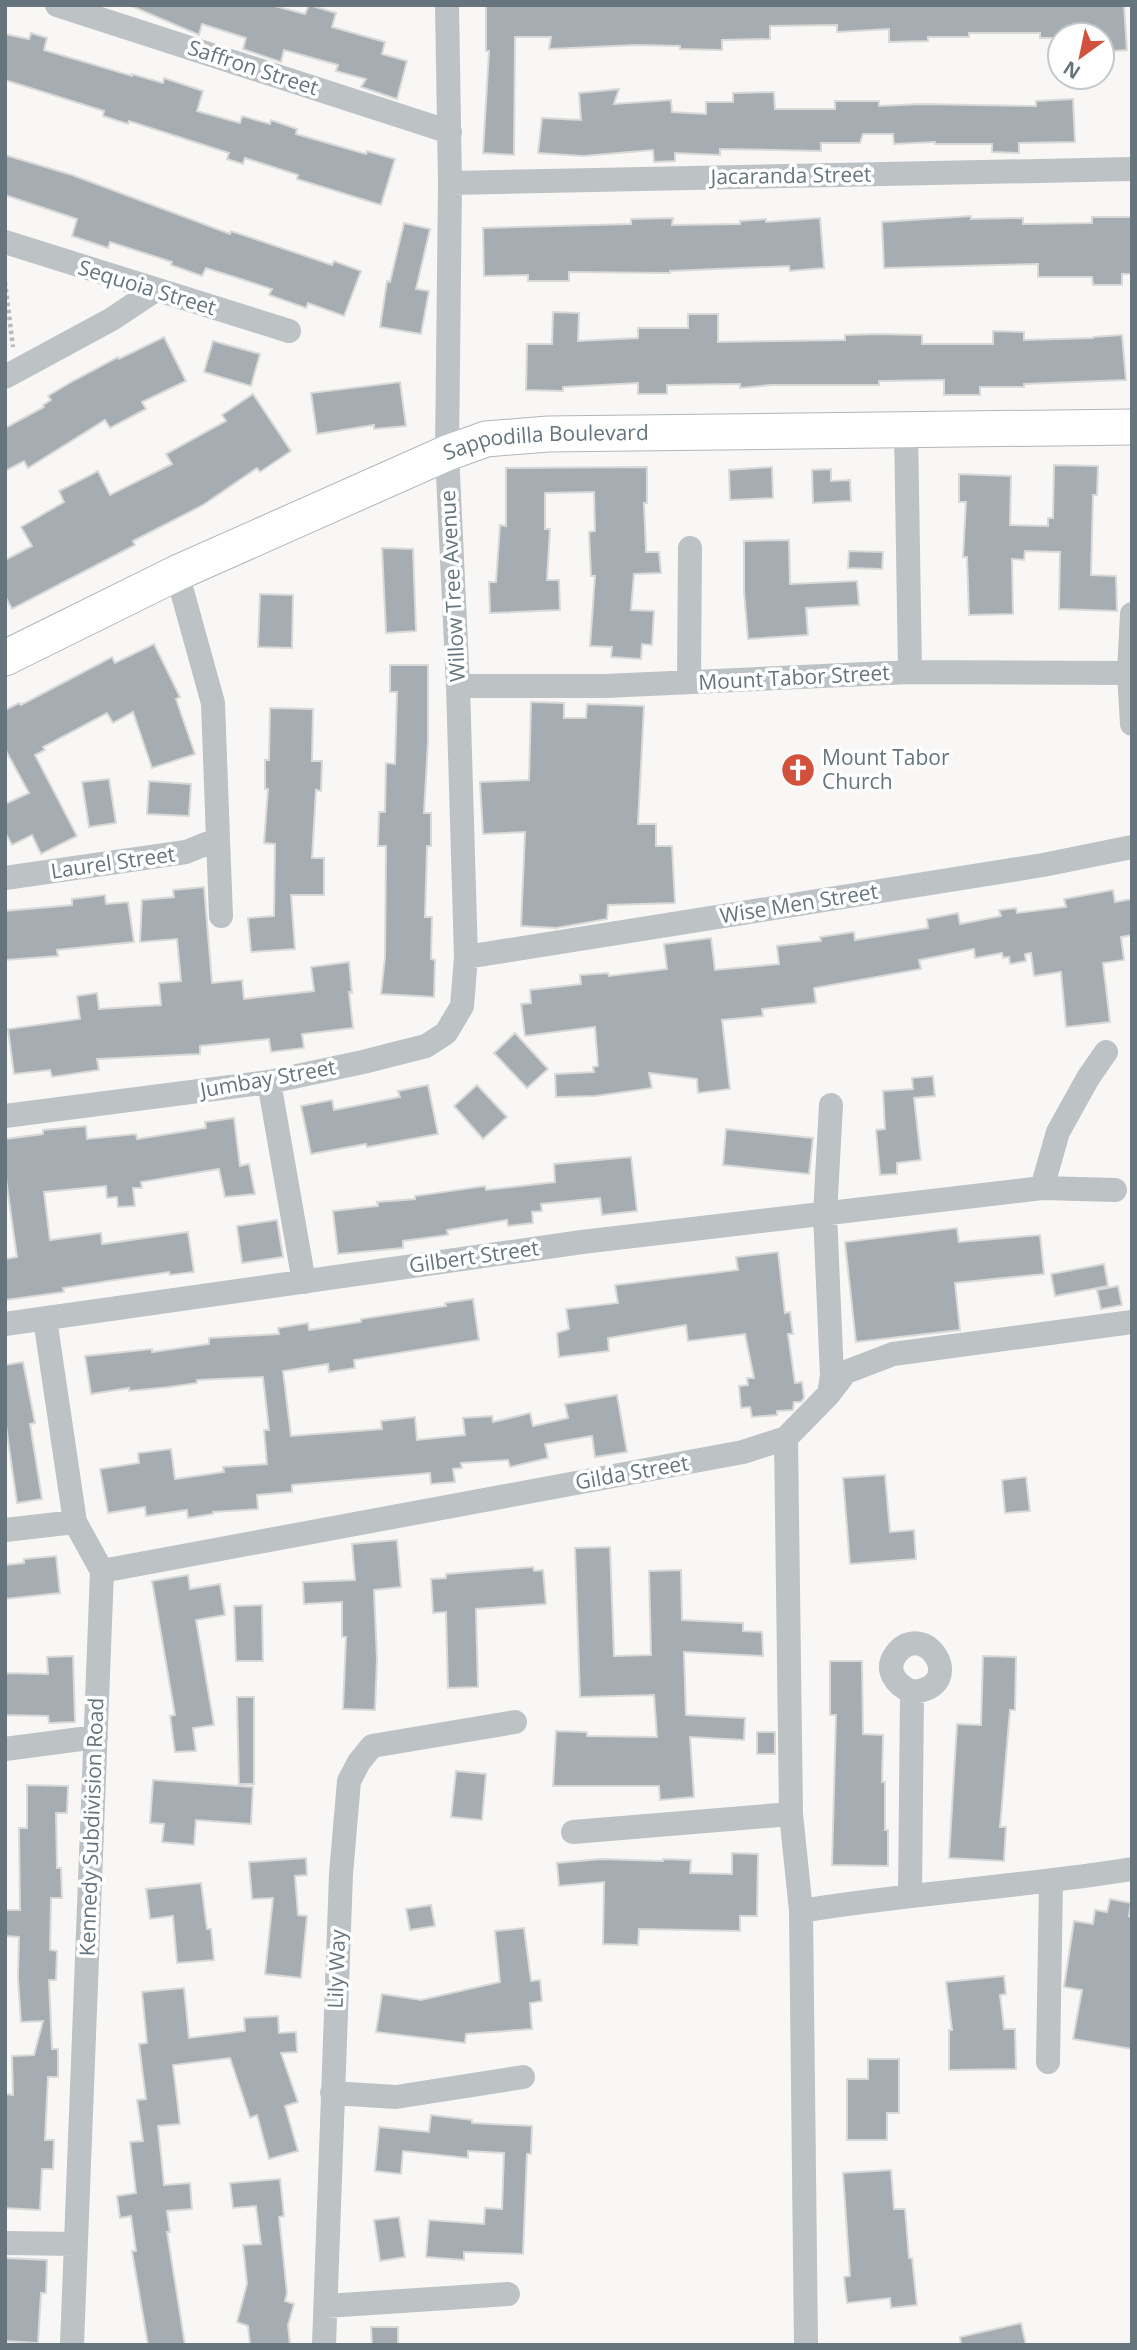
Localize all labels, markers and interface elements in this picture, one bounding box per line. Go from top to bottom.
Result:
north arrow [1046,21,1116,91]
street label: Saffron Street [185,33,322,101]
text: N [1058,55,1085,85]
street label: Jacaranda Street [708,160,872,190]
street label: Sequoia Street [75,253,220,321]
street label: Sappodilla Boulevard [439,418,649,466]
street label: Willow Tree Avenue [433,489,471,683]
street label: Mount Tabor Street [698,658,890,696]
place label: Mount Tabor Church [822,743,950,795]
church icon: Mount Tabor Church [779,751,817,789]
street label: Laurel Street [49,839,177,885]
street label: Wise Men Street [718,877,880,929]
street label: Jumbay Street [196,1052,338,1104]
street label: Gilbert Street [407,1233,541,1279]
street label: Gilda Street [573,1448,691,1496]
street label: Kennedy Subdivision Road [72,1697,110,1957]
street label: Lily Way [321,1928,351,2009]

